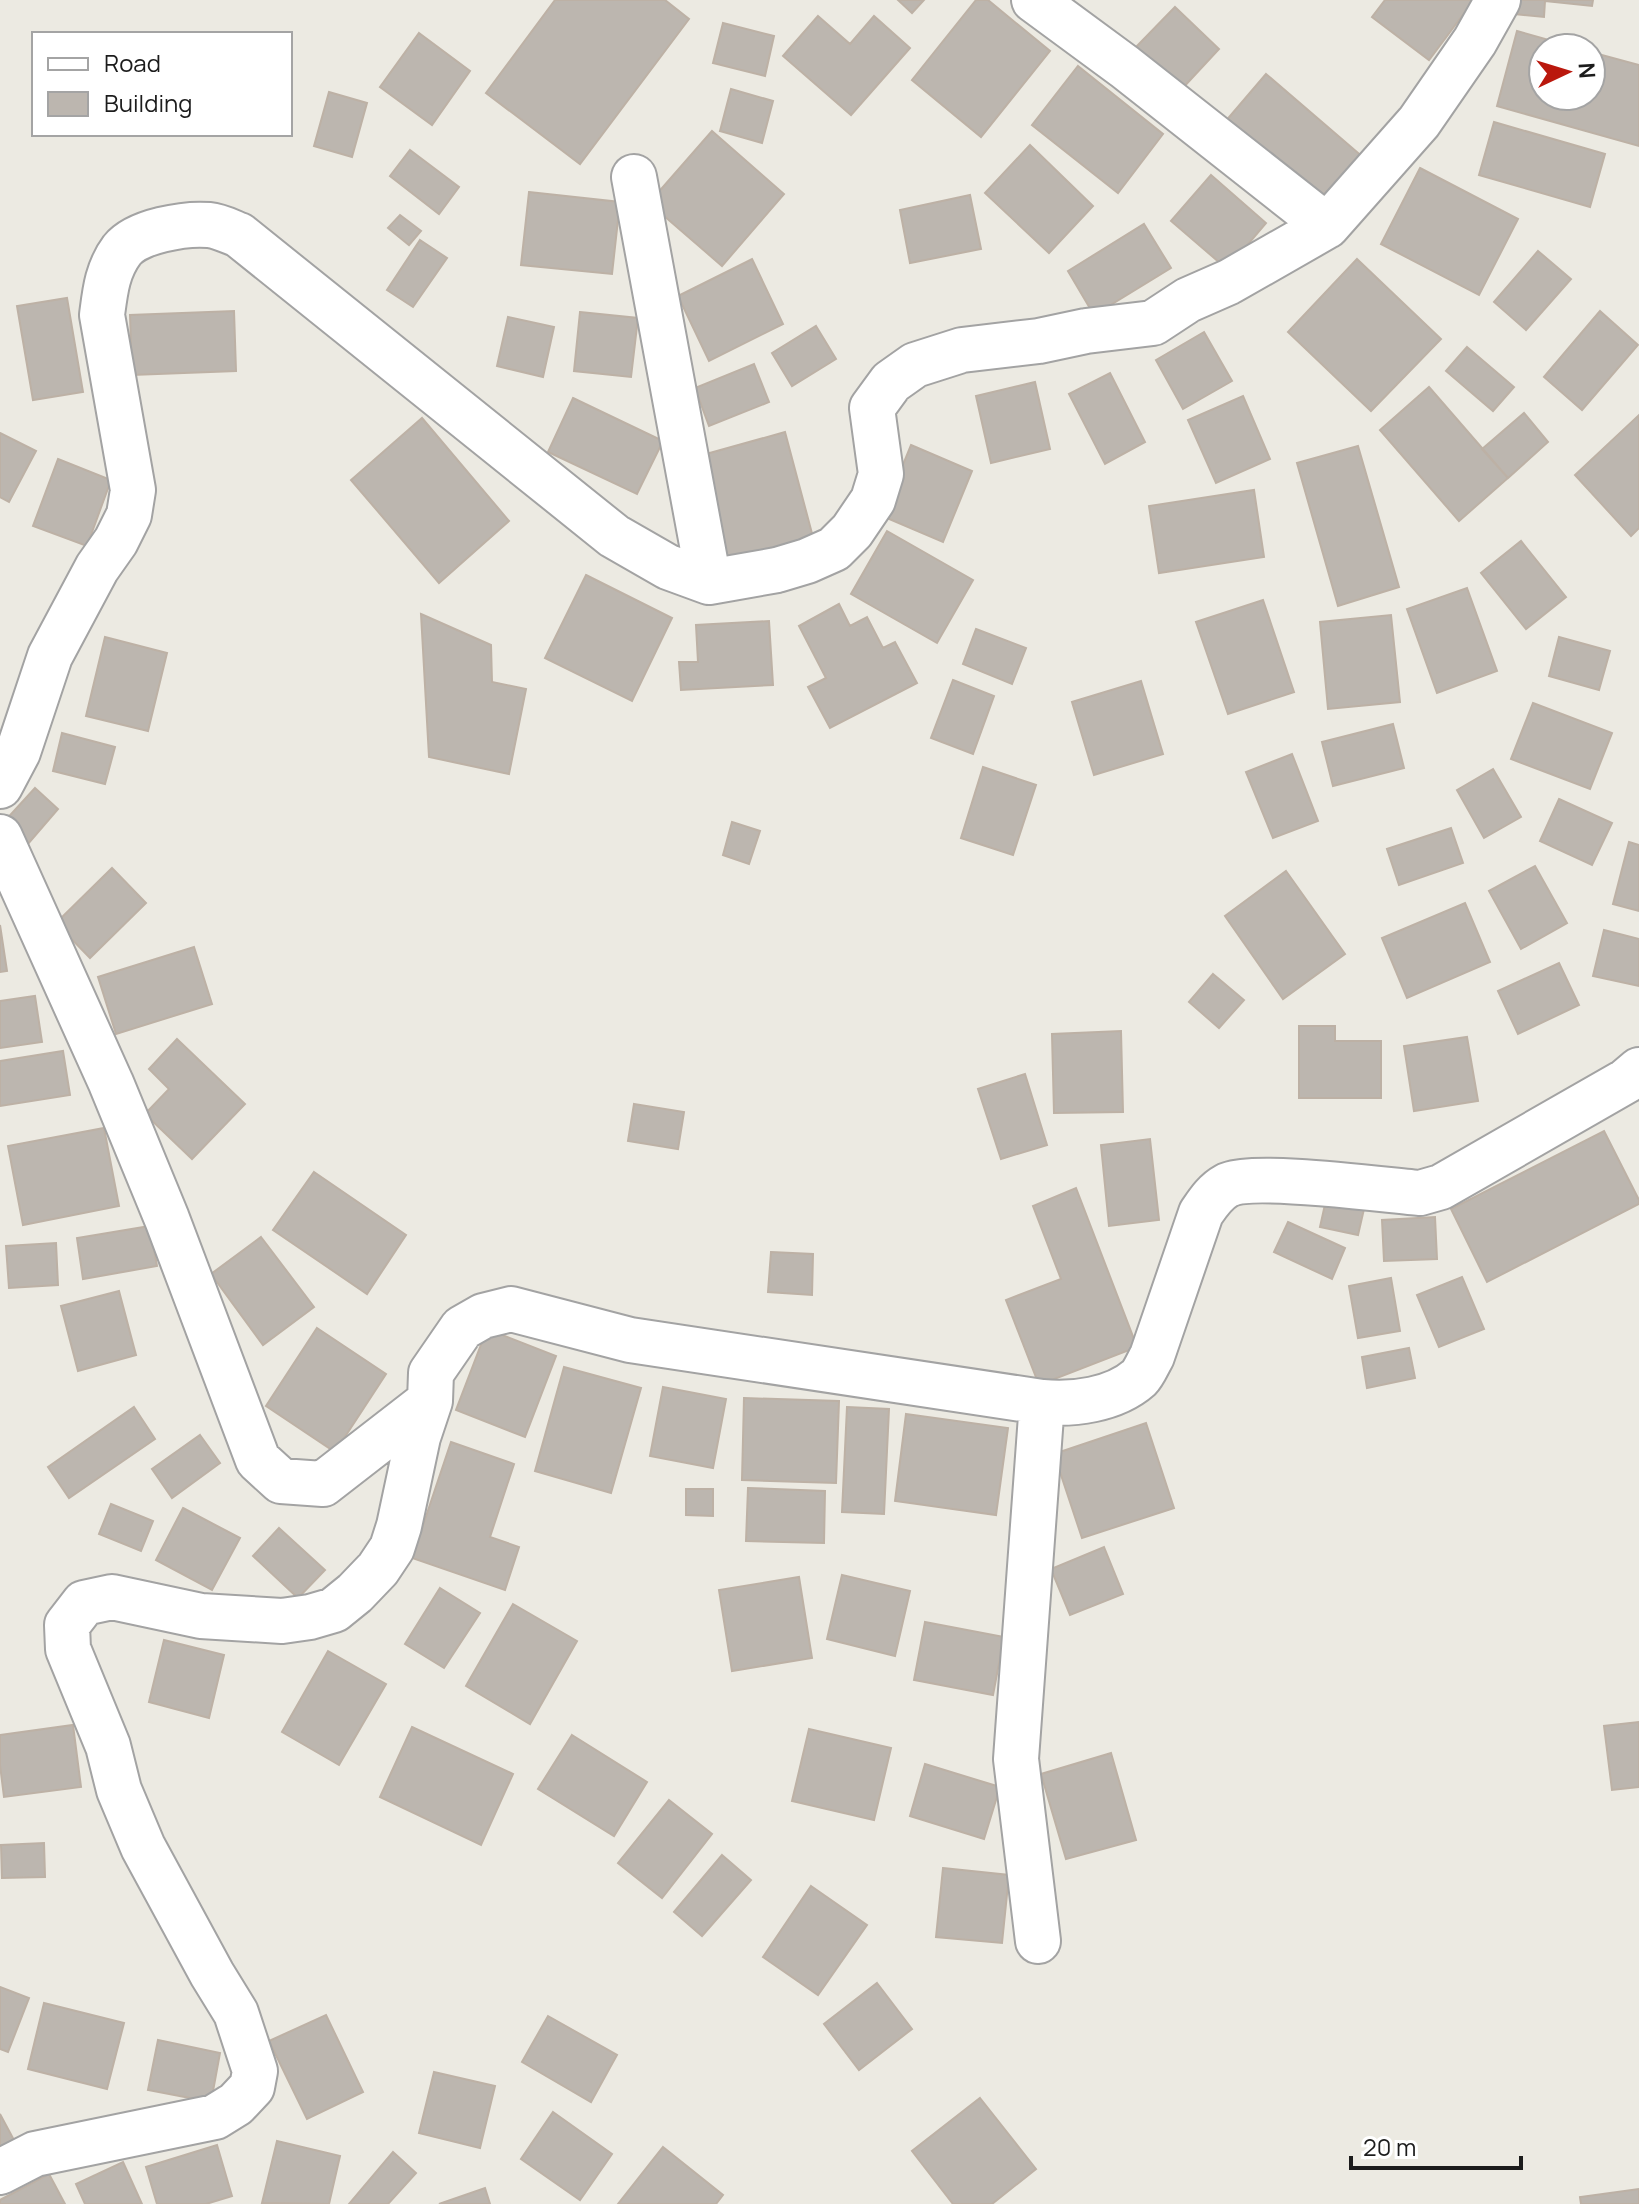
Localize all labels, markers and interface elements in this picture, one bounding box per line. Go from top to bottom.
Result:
legend [32,32,292,136]
north arrow [1527,32,1607,112]
text: Road [104,46,161,79]
text: N [1571,62,1602,80]
text: Building [104,86,192,119]
scale bar [1351,2120,1521,2170]
text: 20 m [1363,2130,1416,2163]

